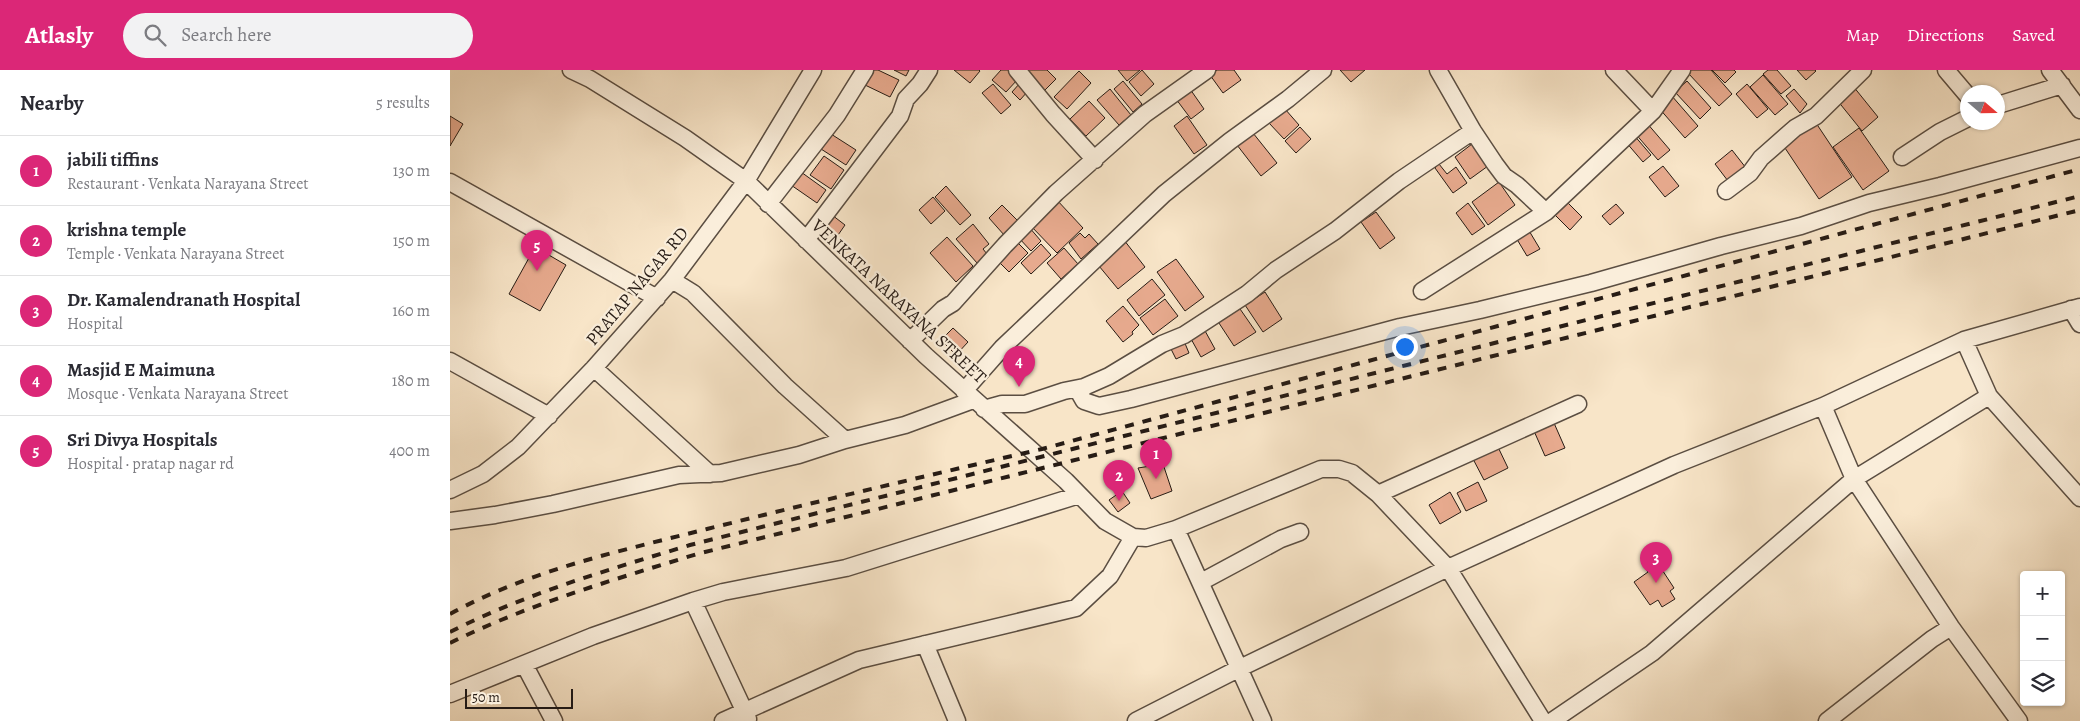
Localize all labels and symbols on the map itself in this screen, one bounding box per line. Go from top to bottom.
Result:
north arrow [1960,85,2005,130]
street label: VENKATA NARAYANA STREET [806,213,992,389]
street label: PRATAP NAGAR RD [580,222,694,350]
pin: 5 [521,230,553,271]
your location [1392,334,1418,360]
pin: 4 [1003,346,1035,387]
pin: 1 [1140,438,1172,479]
pin: 2 [1103,460,1135,501]
pin: 3 [1640,542,1672,583]
scale bar [465,686,572,709]

